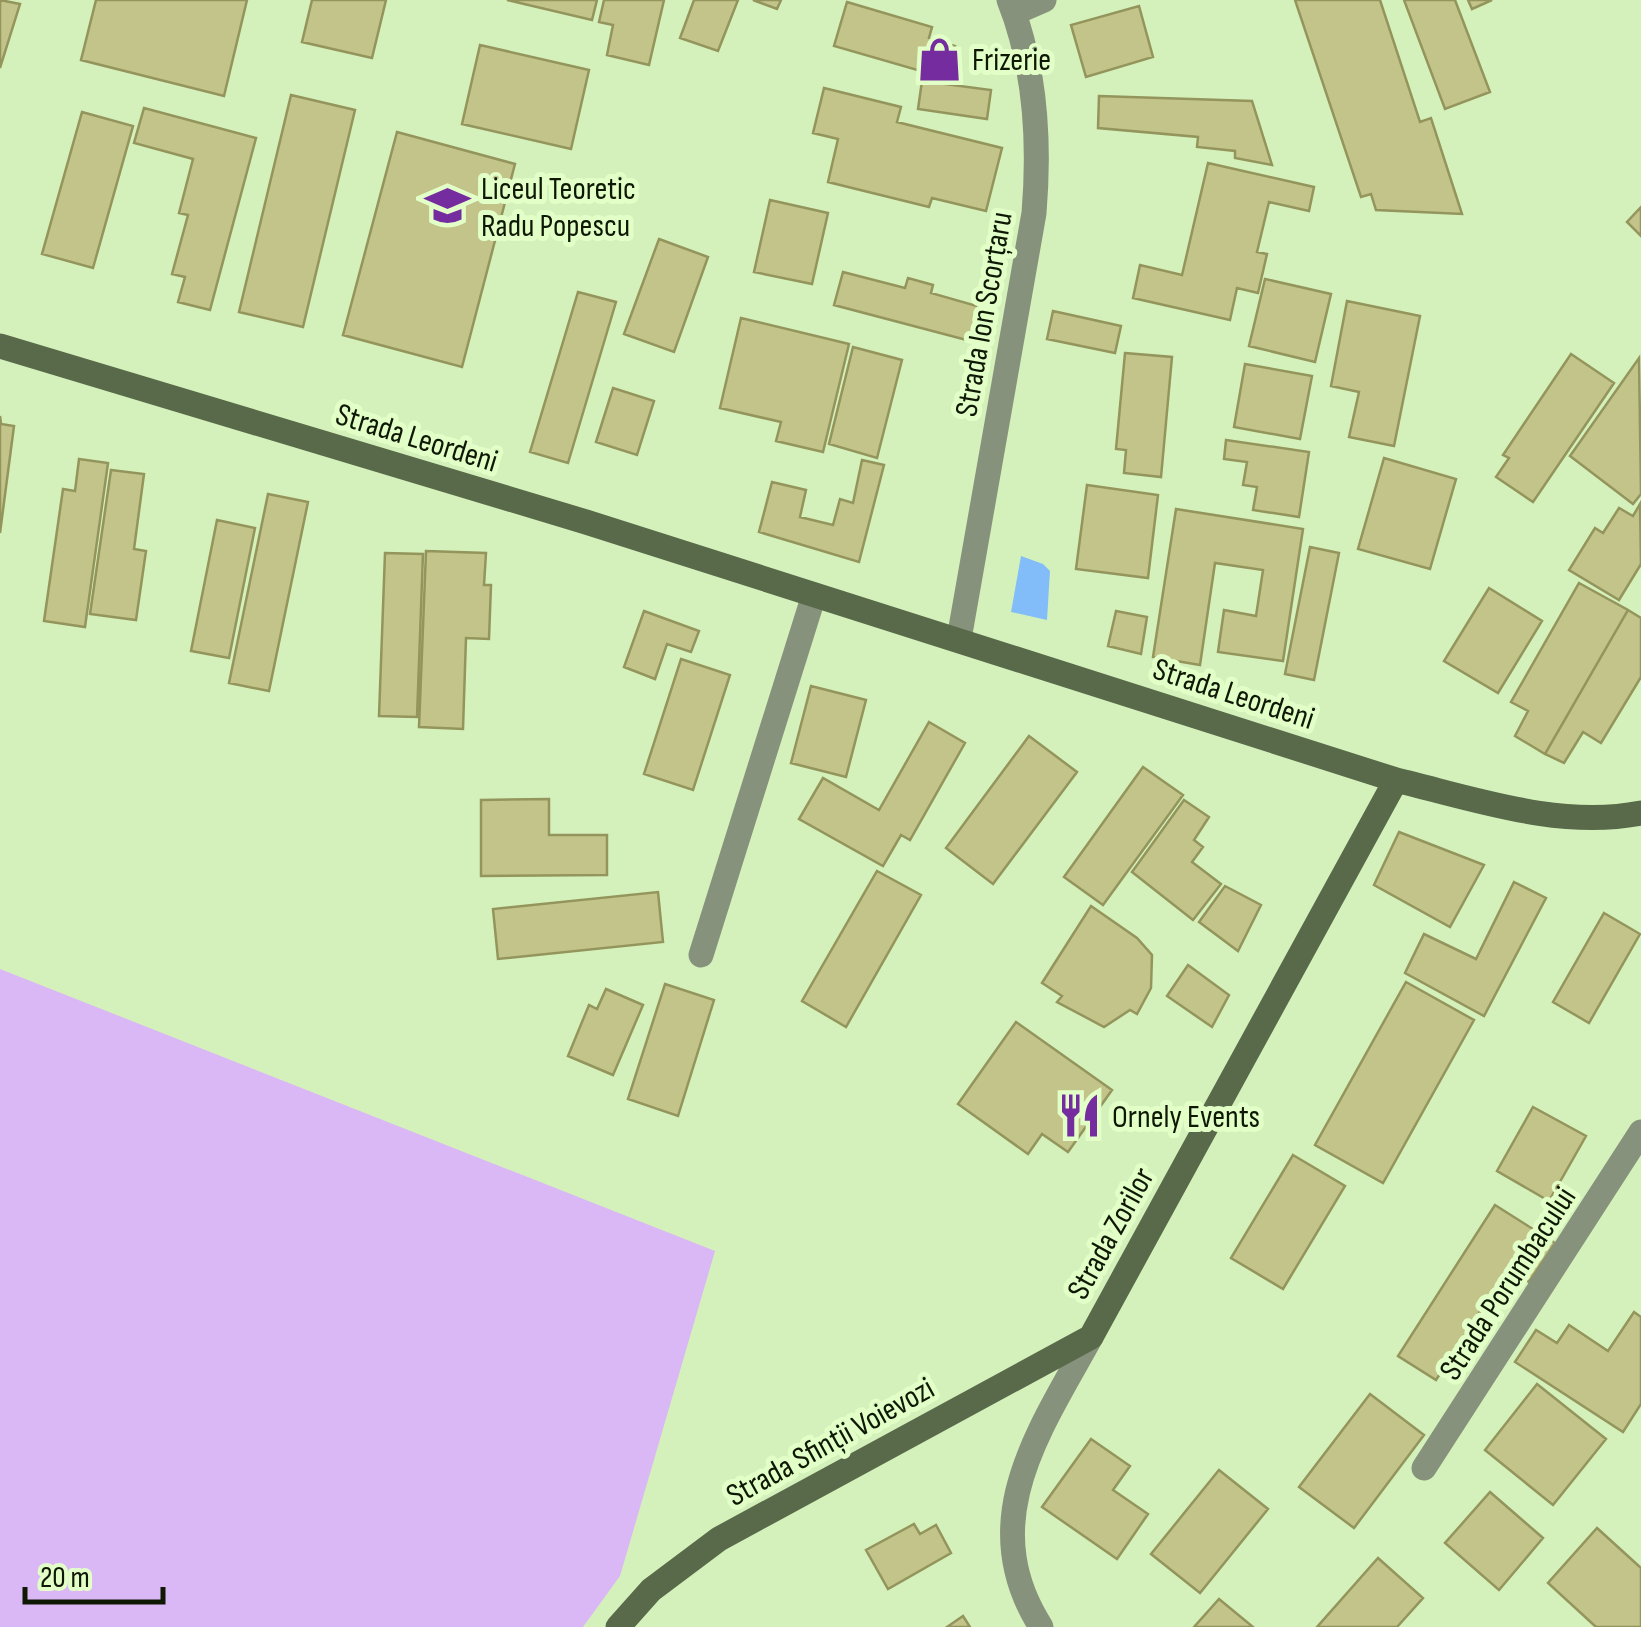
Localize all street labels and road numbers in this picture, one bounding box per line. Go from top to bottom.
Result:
street label: Strada Ion Scorțaru [947,209,1022,420]
street label: Strada Leordeni [331,395,502,482]
street label: Strada Leordeni [1148,650,1319,739]
street label: Strada Zorilor [1059,1161,1163,1306]
street label: Strada Porumbacului [1431,1180,1585,1388]
street label: Strada Sfinții Voievozi [720,1369,941,1515]

